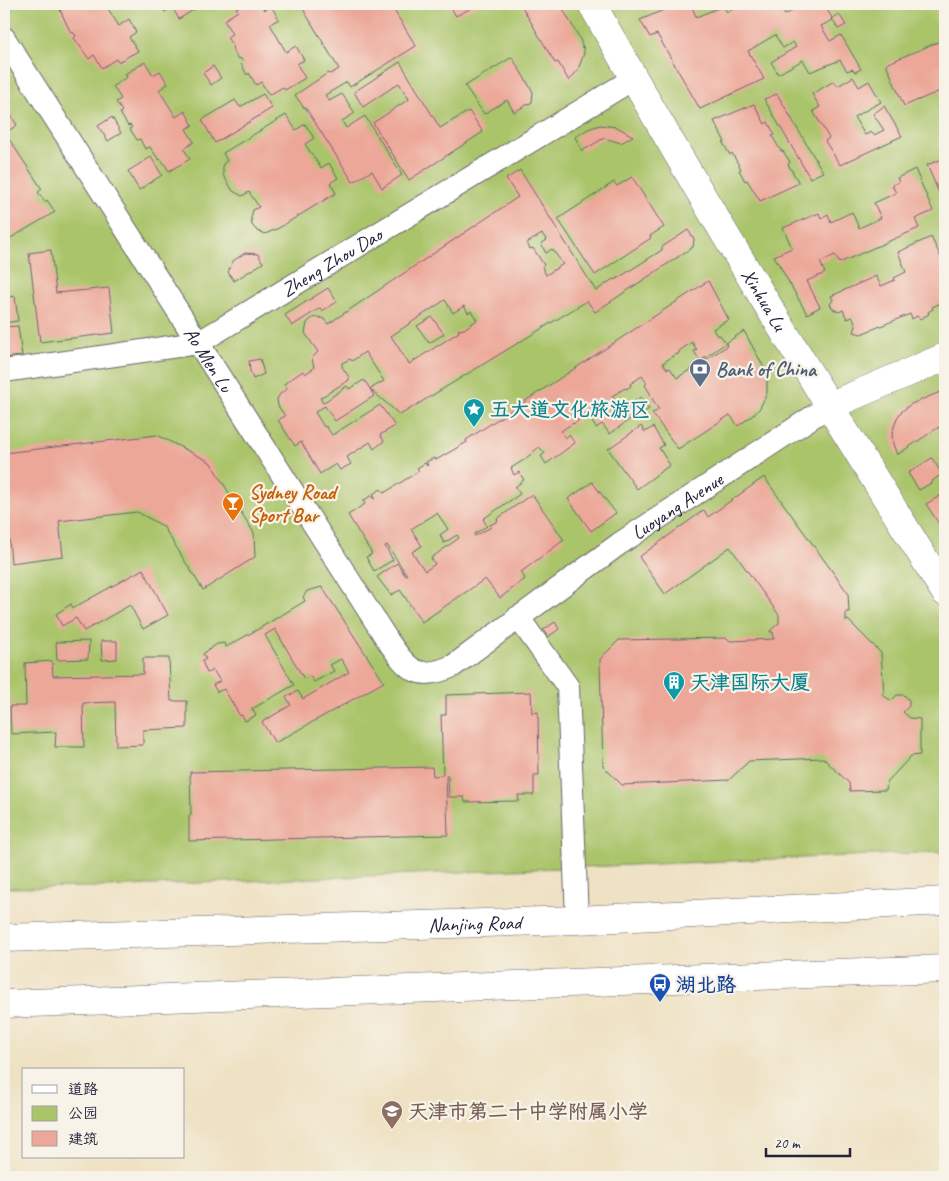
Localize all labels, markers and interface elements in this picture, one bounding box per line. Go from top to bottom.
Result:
street label: Zheng Zhou Dao [276,221,388,302]
street label: Xinhua Lu [736,264,793,336]
street label: Ao Men Lu [179,322,240,398]
bank icon: Bank of China [688,357,712,388]
place label: Bank of China [716,357,818,382]
place icon: 五大道文化旅游区 [462,397,486,428]
place label: 五大道文化旅游区 [490,397,650,422]
street label: Luoyang Avenue [627,466,729,545]
place label: Sydney Road Sport Bar [249,480,339,528]
bar icon: Sydney Road Sport Bar [221,491,245,522]
building icon: 天津国际大厦 [662,670,686,701]
place label: 天津国际大厦 [690,670,810,695]
street label: Nanjing Road [428,909,525,937]
bus stop icon: 湖北路 [648,972,672,1003]
place label: 湖北路 [676,972,736,997]
legend [22,1068,185,1158]
text: 道路 [68,1080,98,1099]
school or university icon: 天津市第二十中学附属小学 [380,1099,404,1130]
place label: 天津市第二十中学附属小学 [408,1099,648,1124]
text: 公园 [68,1104,98,1123]
scale bar [766,1126,850,1158]
text: 建筑 [68,1130,98,1149]
text: 20 m [774,1134,801,1153]

